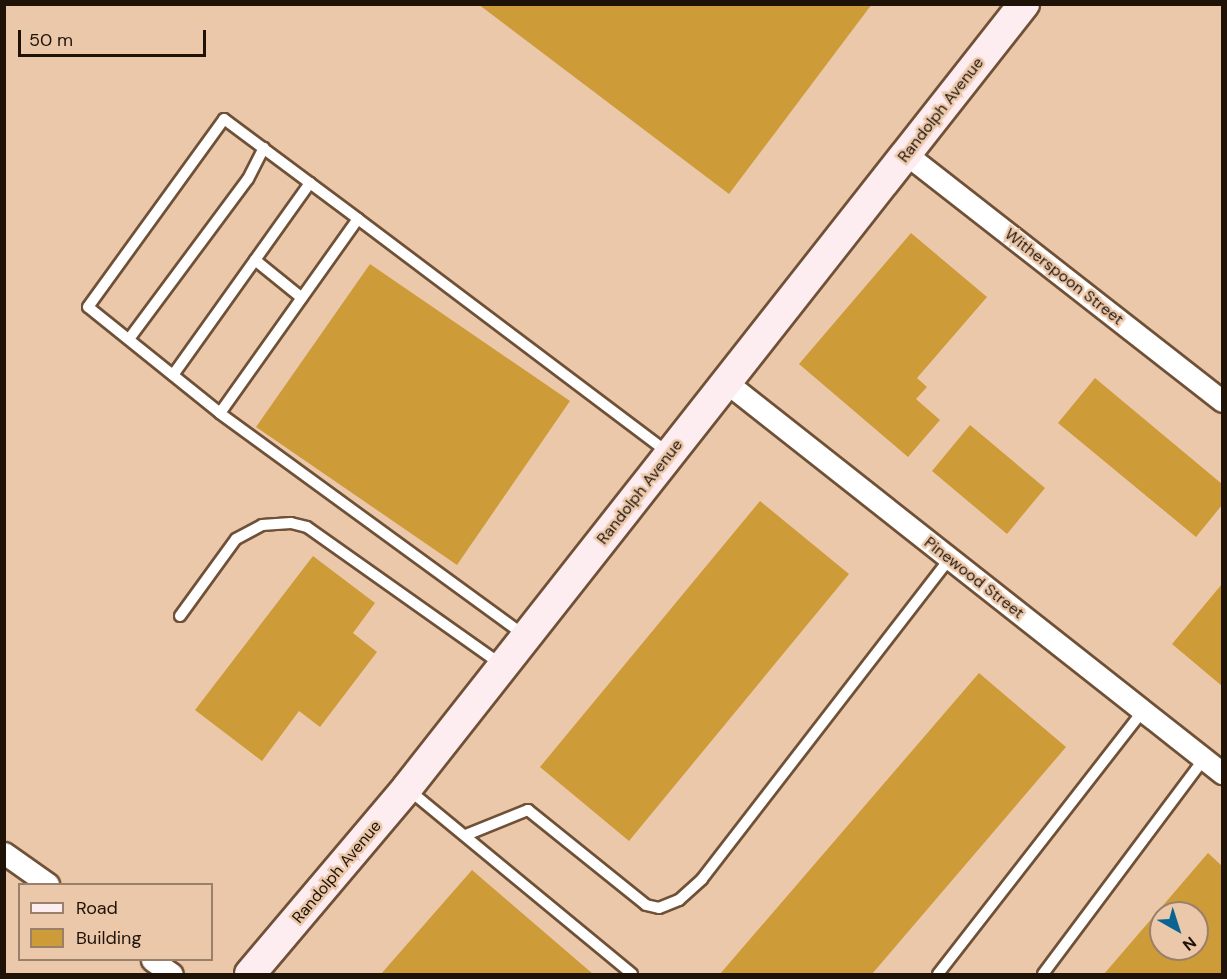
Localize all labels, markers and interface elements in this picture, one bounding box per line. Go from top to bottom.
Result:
scale bar [21,18,208,56]
text: 50 m [29,28,73,52]
street label: Randolph Avenue [894,54,988,166]
street label: Witherspoon Street [1001,225,1127,329]
street label: Randolph Avenue [593,436,687,548]
street label: Pinewood Street [920,533,1028,623]
street label: Randolph Avenue [288,817,386,927]
legend [18,883,213,961]
text: Road [76,896,118,920]
north arrow [1149,901,1209,961]
text: Building [76,926,141,950]
text: N [1178,932,1201,956]

